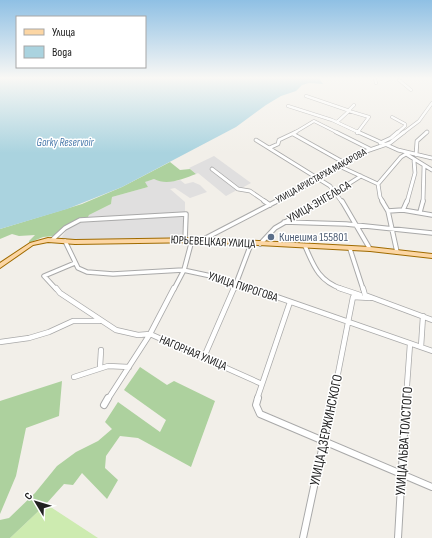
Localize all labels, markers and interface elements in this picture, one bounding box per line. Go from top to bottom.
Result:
legend [16,16,146,68]
text: Улица [52,25,76,40]
text: Вода [52,45,72,60]
water label: Gorky Reservoir [36,136,94,149]
street label: УЛИЦА АРИСТАРХА МАКАРОВА [274,146,369,206]
street label: УЛИЦА ЭНГЕЛЬСА [285,177,354,226]
place label: Кинешма 155801 [279,230,349,245]
street label: ЮРЬЕВЕЦКАЯ УЛИЦА [170,232,257,252]
marker: Кинешма 155801 [266,232,276,242]
street label: УЛИЦА ПИРОГОВА [206,269,281,306]
street label: НАГОРНАЯ УЛИЦА [157,332,230,374]
street label: УЛИЦА ДЗЕРЖИНСКОГО [306,373,346,487]
street label: УЛИЦА ЛЬВА ТОЛСТОГО [392,386,416,496]
north arrow [16,482,56,522]
text: С [22,490,36,502]

